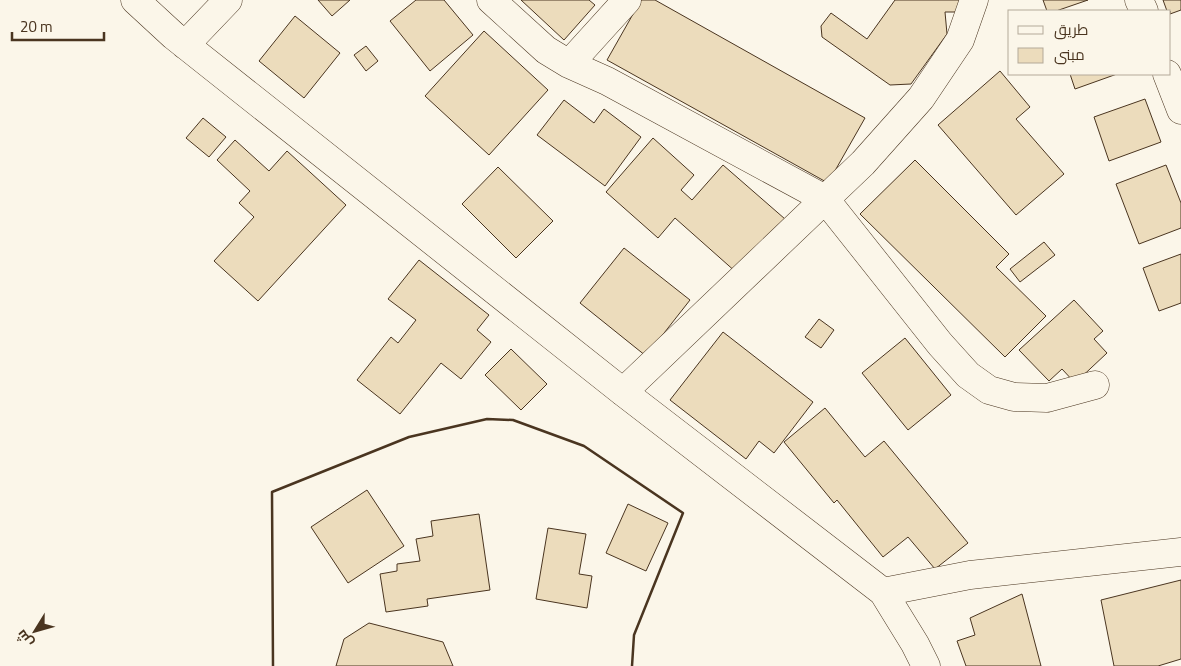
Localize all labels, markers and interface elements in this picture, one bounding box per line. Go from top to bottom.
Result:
scale bar [12,10,105,42]
legend [1008,10,1171,75]
text: 20 m [20,12,53,41]
text: طريق [1054,15,1088,44]
text: مبنى [1054,40,1085,69]
north arrow [10,606,60,656]
text: ش [9,624,40,654]

